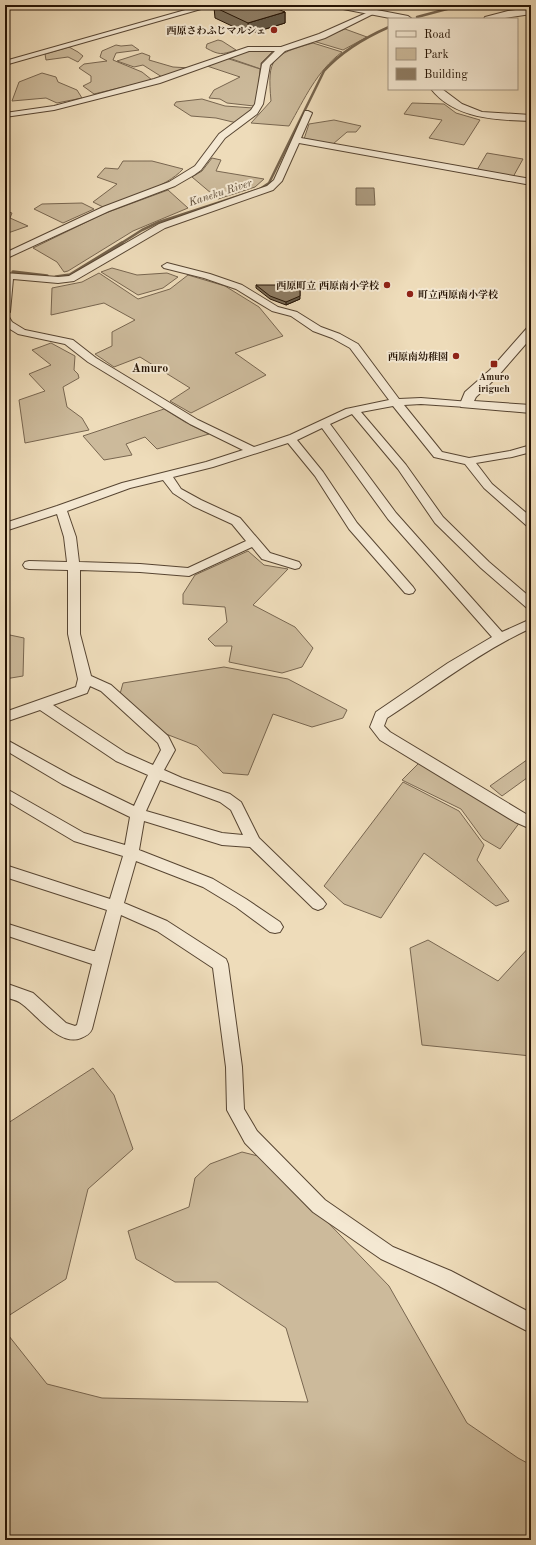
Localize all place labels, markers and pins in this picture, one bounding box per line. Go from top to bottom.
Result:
place label: 西原さわふじマルシェ [166,25,266,36]
marker: 西原さわふじマルシェ [269,25,279,35]
place label: 西原町立 西原南小学校 [276,280,379,291]
marker: 西原町立 西原南小学校 [382,280,392,290]
marker: 町立西原南小学校 [405,289,415,299]
place label: 町立西原南小学校 [418,289,498,300]
place label: 西原南幼稚園 [388,351,448,362]
marker: 西原南幼稚園 [451,351,461,361]
marker: Amuro iriguch [489,359,499,369]
place label: Amuro iriguch [478,372,510,394]

